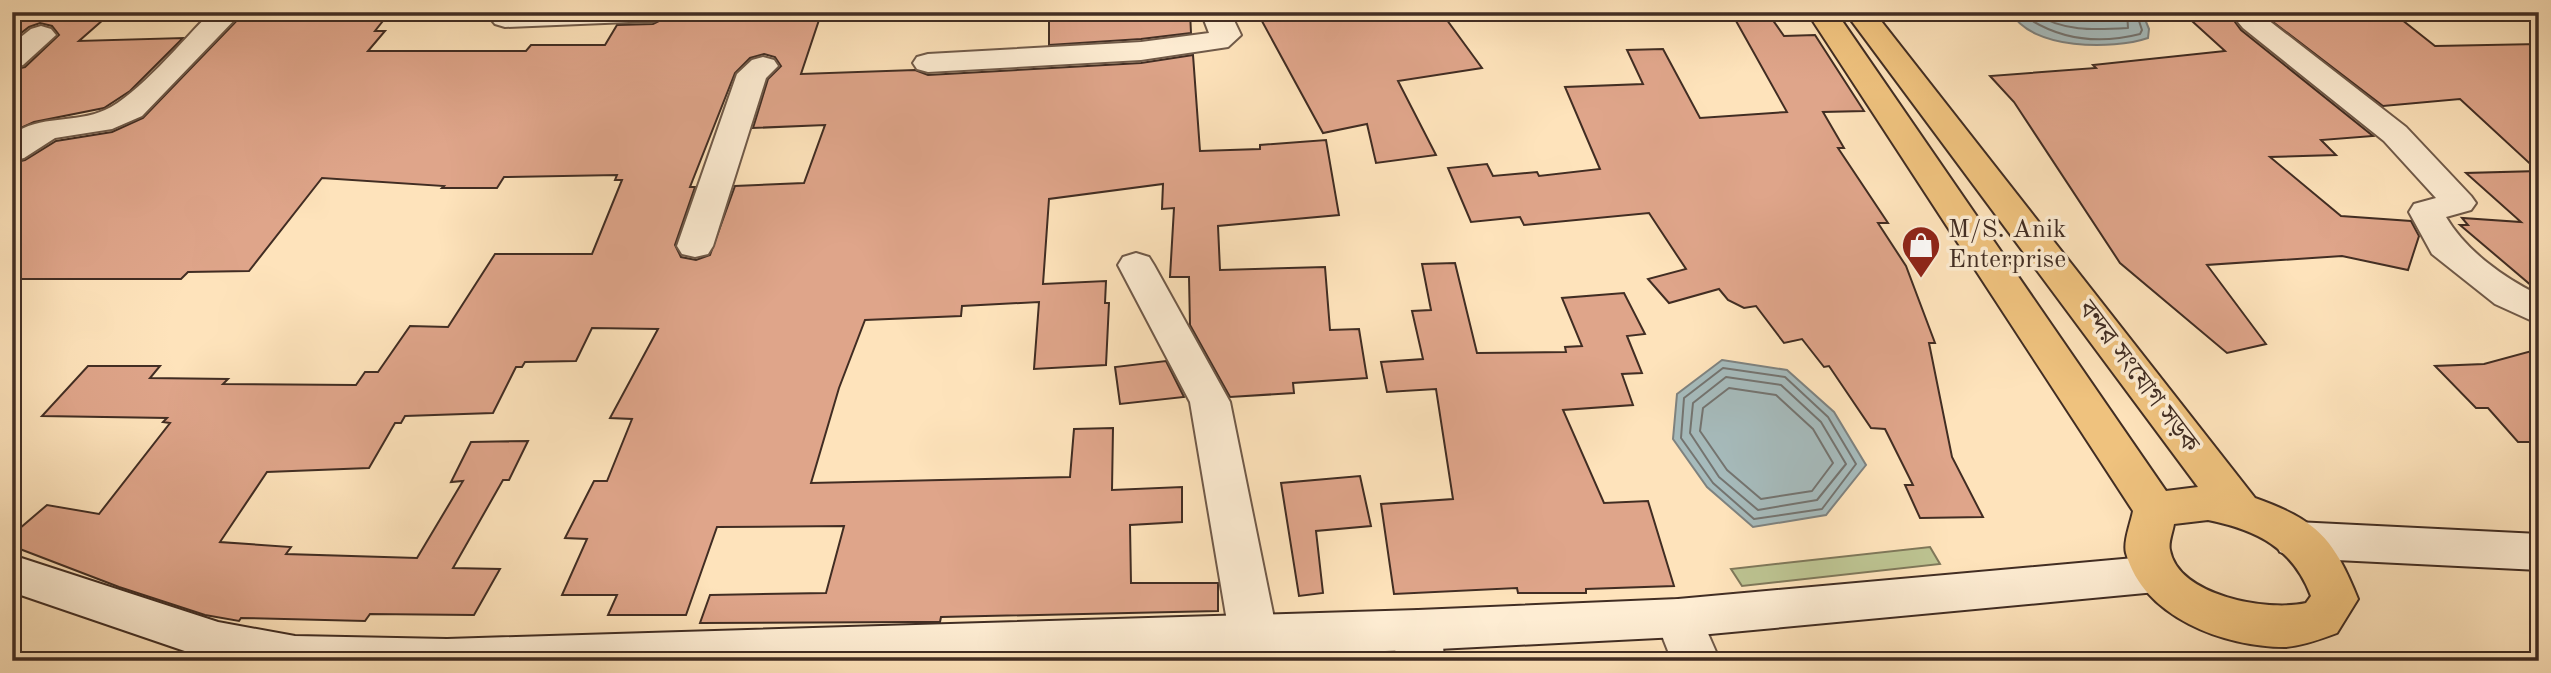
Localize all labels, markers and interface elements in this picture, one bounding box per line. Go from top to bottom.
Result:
place label: M/S. Anik Enterprise [1948,217,2067,273]
shop icon: M/S. Anik Enterprise [1900,224,1942,279]
street label: বন্দর সংযোগ সড়ক [2072,296,2204,459]

